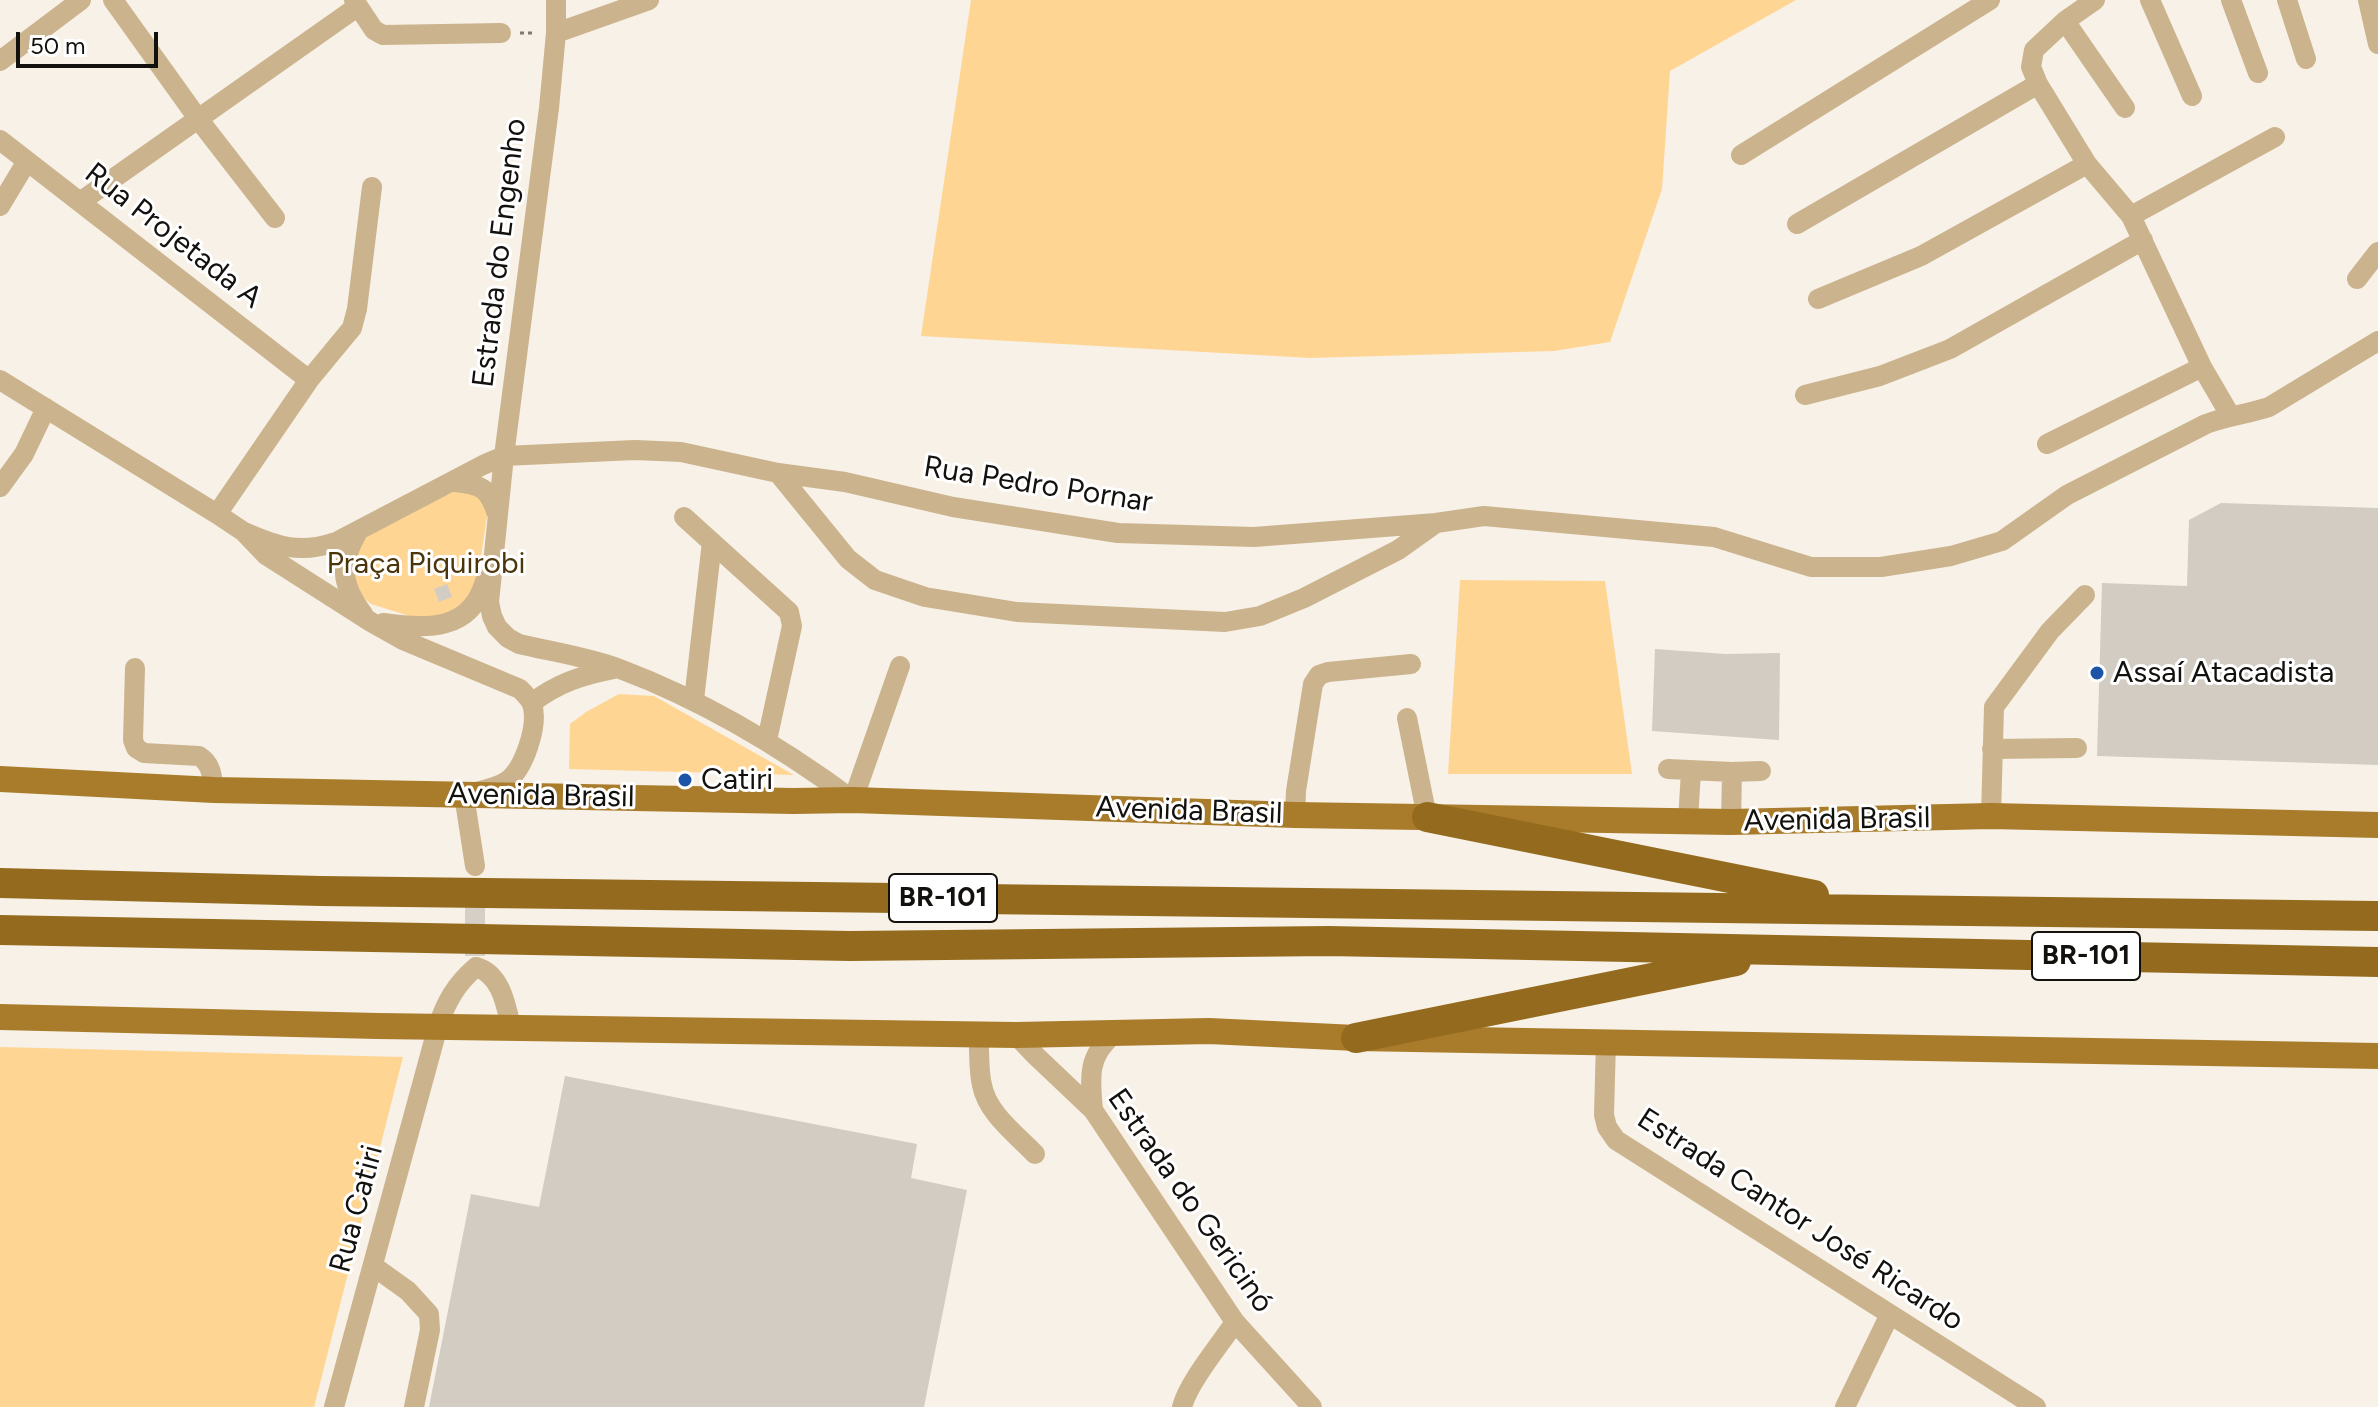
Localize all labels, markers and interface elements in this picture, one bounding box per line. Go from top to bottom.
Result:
scale bar [20,16,162,66]
text: 50 m [30,31,86,60]
street label: Estrada do Engenho [466,117,534,389]
street label: Rua Projetada A [77,156,269,316]
street label: Rua Pedro Pornar [921,449,1155,521]
park label: Praça Piquirobi [326,546,526,582]
place label: Assaí Atacadista [2113,655,2334,691]
marker: Assaí Atacadista [2088,664,2106,682]
place label: Catiri [701,762,773,798]
marker: Catiri [676,771,694,789]
street label: Avenida Brasil [447,776,635,816]
street label: Avenida Brasil [1095,790,1283,832]
street label: Avenida Brasil [1743,800,1931,840]
road number: BR-101 [889,874,997,922]
road number: BR-101 [2032,932,2140,980]
street label: Estrada do Gericinó [1099,1082,1281,1320]
street label: Estrada Cantor José Ricardo [1630,1101,1970,1339]
street label: Rua Catiri [323,1141,391,1277]

